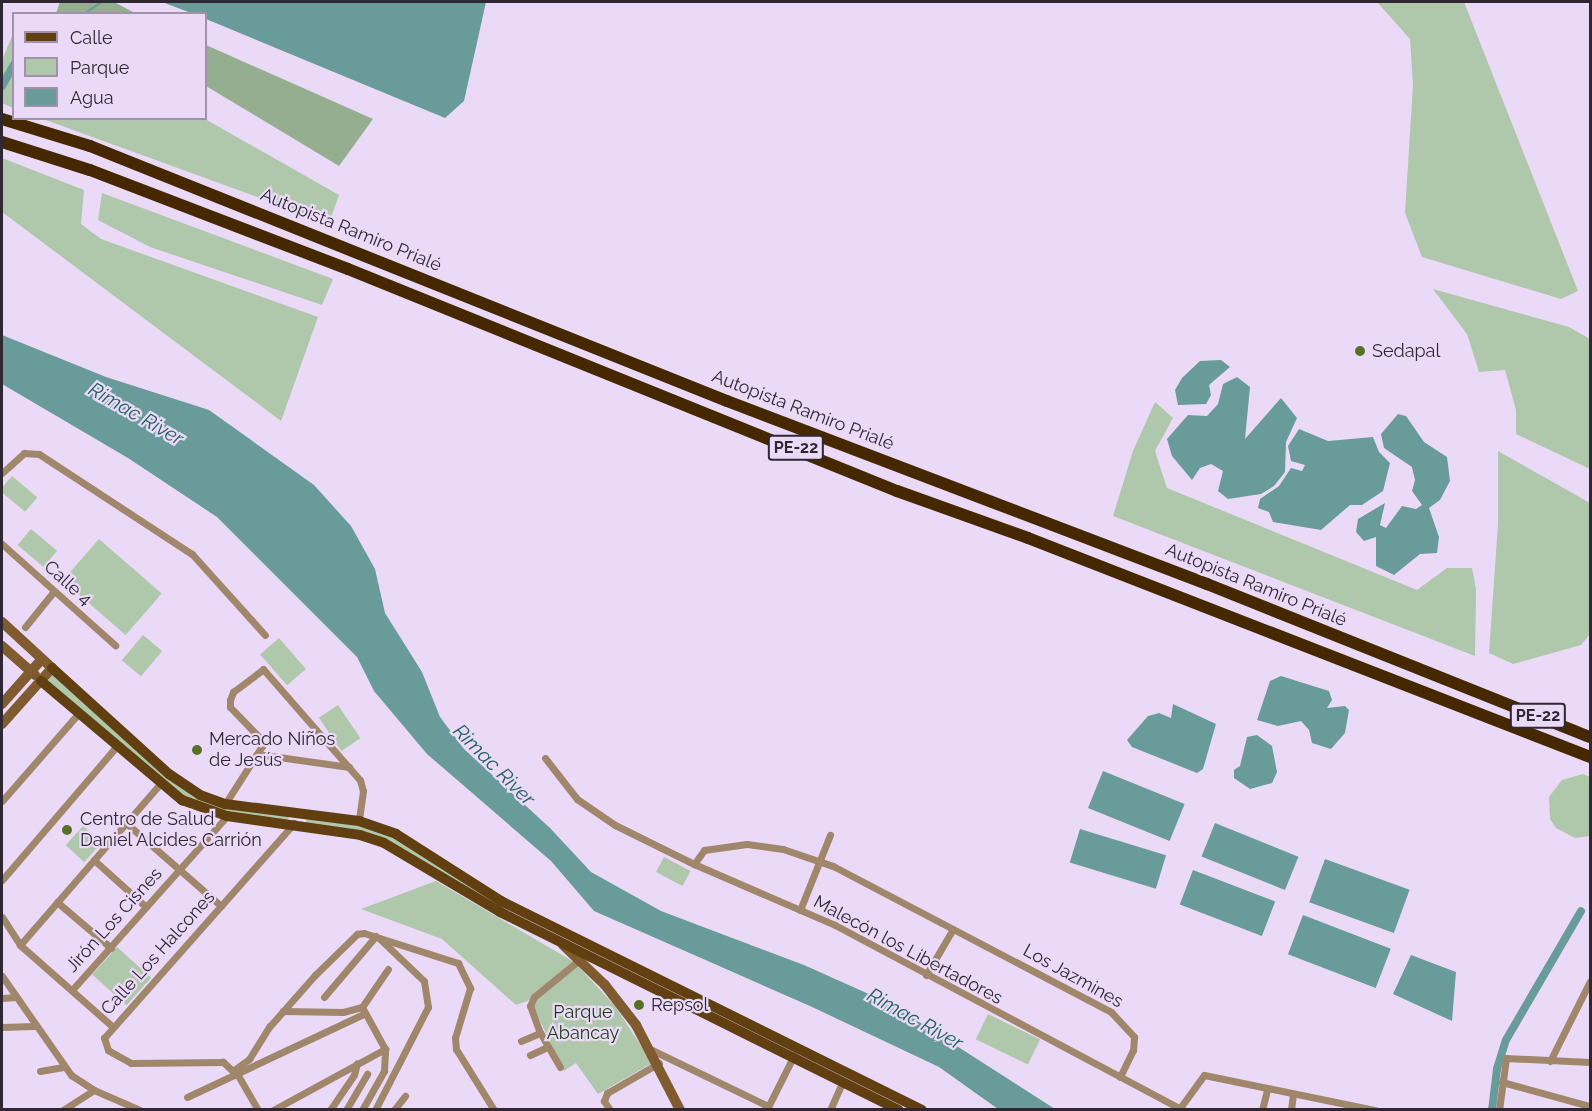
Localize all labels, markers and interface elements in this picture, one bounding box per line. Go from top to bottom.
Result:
legend [12,12,207,120]
text: Calle [70,27,113,48]
text: Parque [70,57,129,78]
text: Agua [70,87,114,108]
street label: Autopista Ramiro Prialé [257,184,445,276]
place label: Sedapal [1372,340,1440,362]
marker: Sedapal [1353,344,1367,358]
street label: Autopista Ramiro Prialé [709,365,897,455]
water label: Rimac River [84,377,188,451]
road number: PE-22 [768,435,824,461]
street label: Autopista Ramiro Prialé [1162,539,1350,631]
street label: Calle 4 [40,556,96,610]
road number: PE-22 [1510,703,1566,729]
water label: Rimac River [448,719,540,811]
place label: Mercado Niños de Jesús [209,729,335,771]
marker: Mercado Niños de Jesús [190,743,204,757]
place label: Centro de Salud Daniel Alcides Carrión [80,809,263,852]
marker: Centro de Salud Daniel Alcides Carrión [58,821,76,839]
street label: Jirón Los Cisnes [61,863,167,977]
street label: Calle Los Halcones [97,886,219,1020]
street label: Malecón los Libertadores [810,891,1006,1009]
street label: Los Jazmines [1019,939,1127,1013]
water label: Rimac River [863,983,967,1055]
place label: Repsol [651,994,708,1016]
marker: Repsol [632,998,646,1012]
park label: Parque Abancay [547,1002,619,1044]

